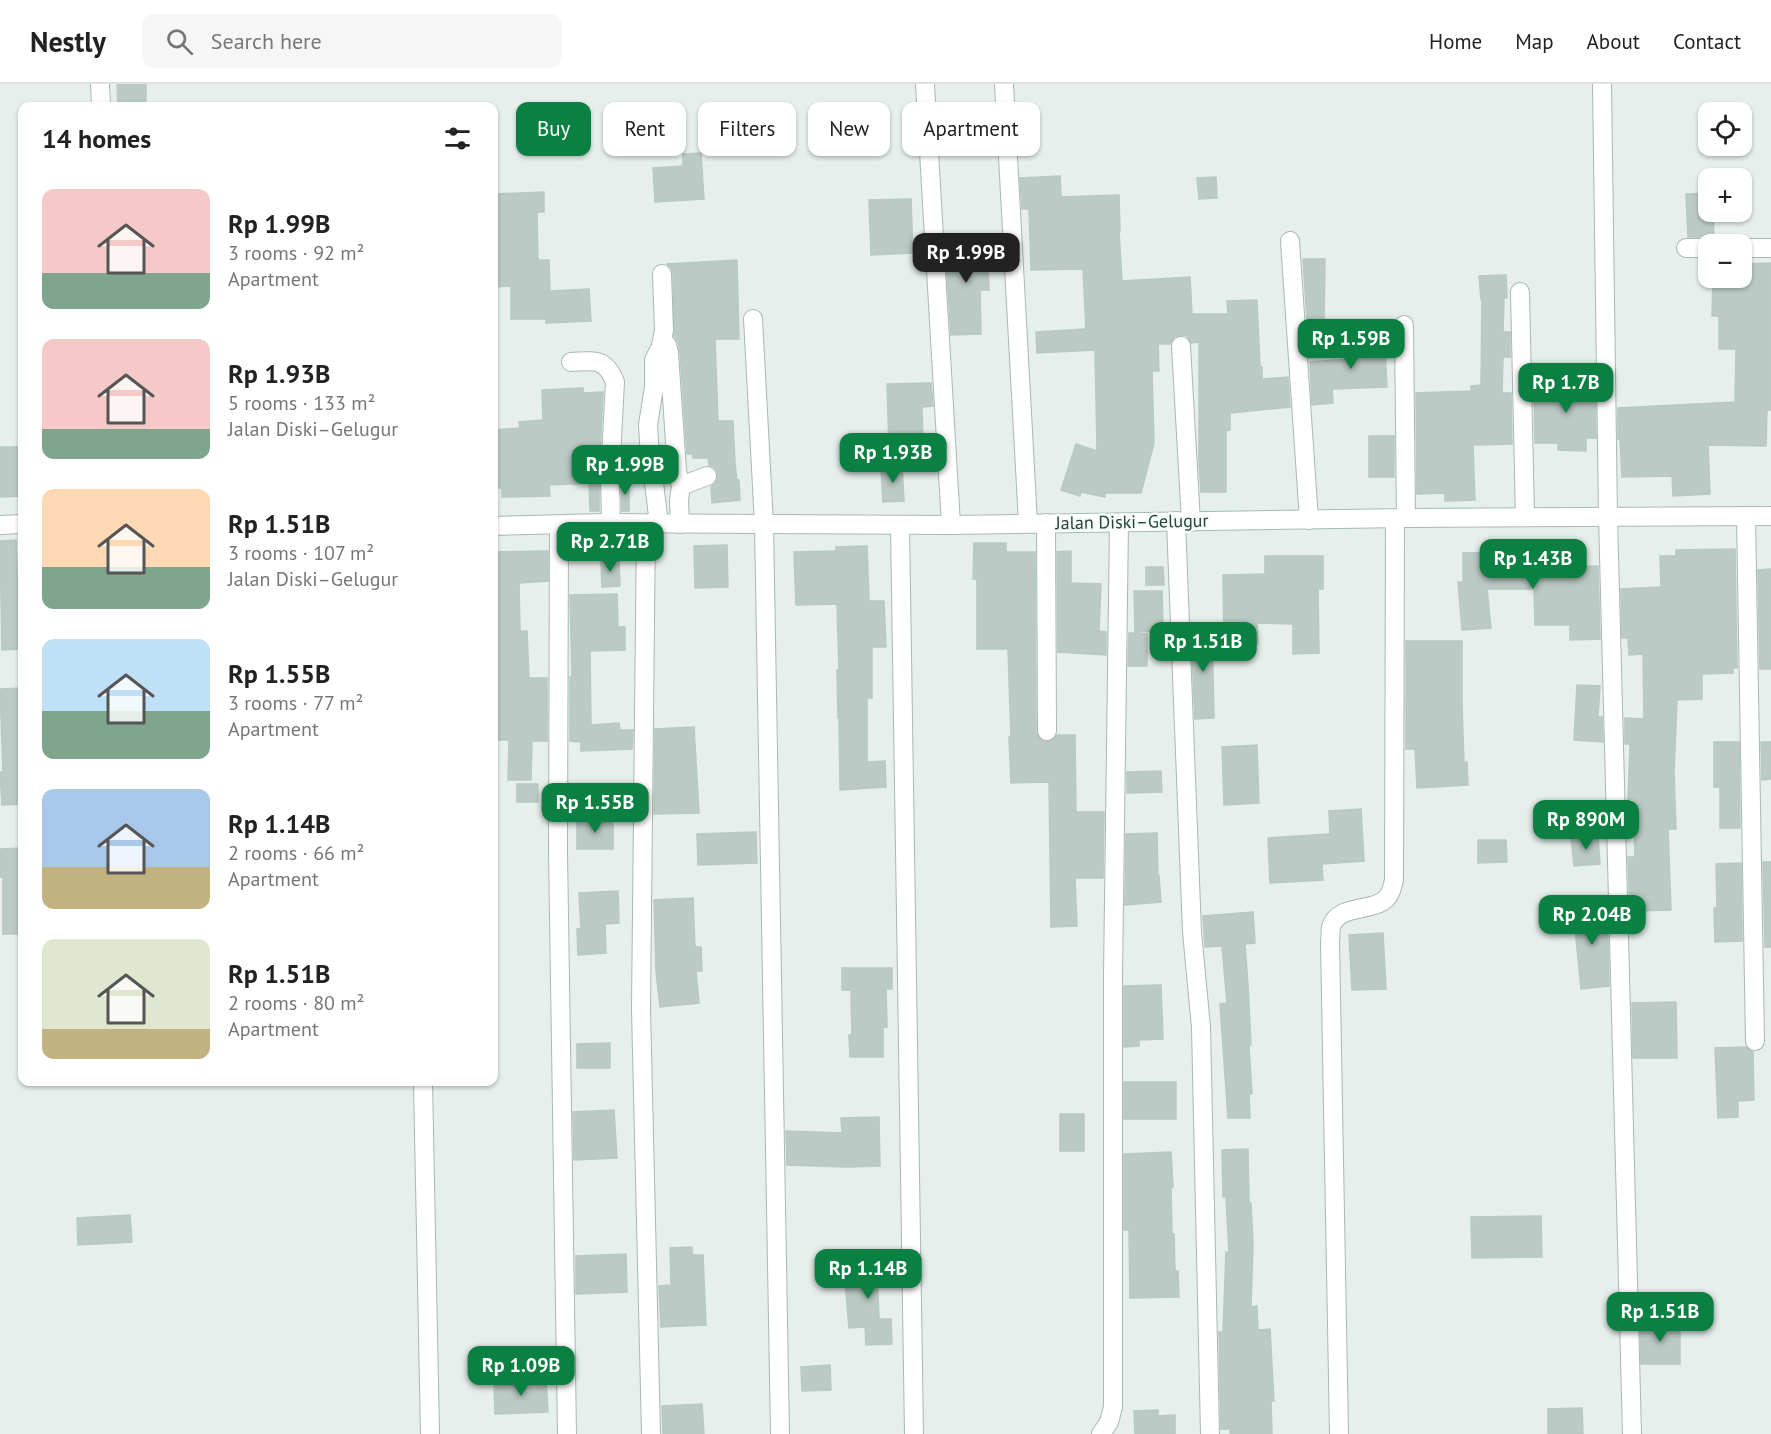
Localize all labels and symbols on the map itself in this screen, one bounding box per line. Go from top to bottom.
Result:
pin: Rp 1.99B [904,233,1028,284]
pin: Rp 1.59B [1289,319,1413,370]
pin: Rp 1.7B [1511,363,1621,414]
pin: Rp 1.93B [831,433,955,484]
pin: Rp 1.99B [563,445,687,496]
street label: Jalan Diski–Gelugur [1054,509,1209,534]
pin: Rp 2.71B [548,522,672,573]
pin: Rp 1.43B [1471,539,1595,590]
pin: Rp 1.51B [1141,622,1265,673]
pin: Rp 1.55B [533,783,657,834]
pin: Rp 890M [1531,800,1641,851]
pin: Rp 2.04B [1530,895,1654,946]
pin: Rp 1.14B [806,1249,930,1300]
pin: Rp 1.51B [1598,1292,1722,1343]
pin: Rp 1.09B [459,1346,583,1397]

